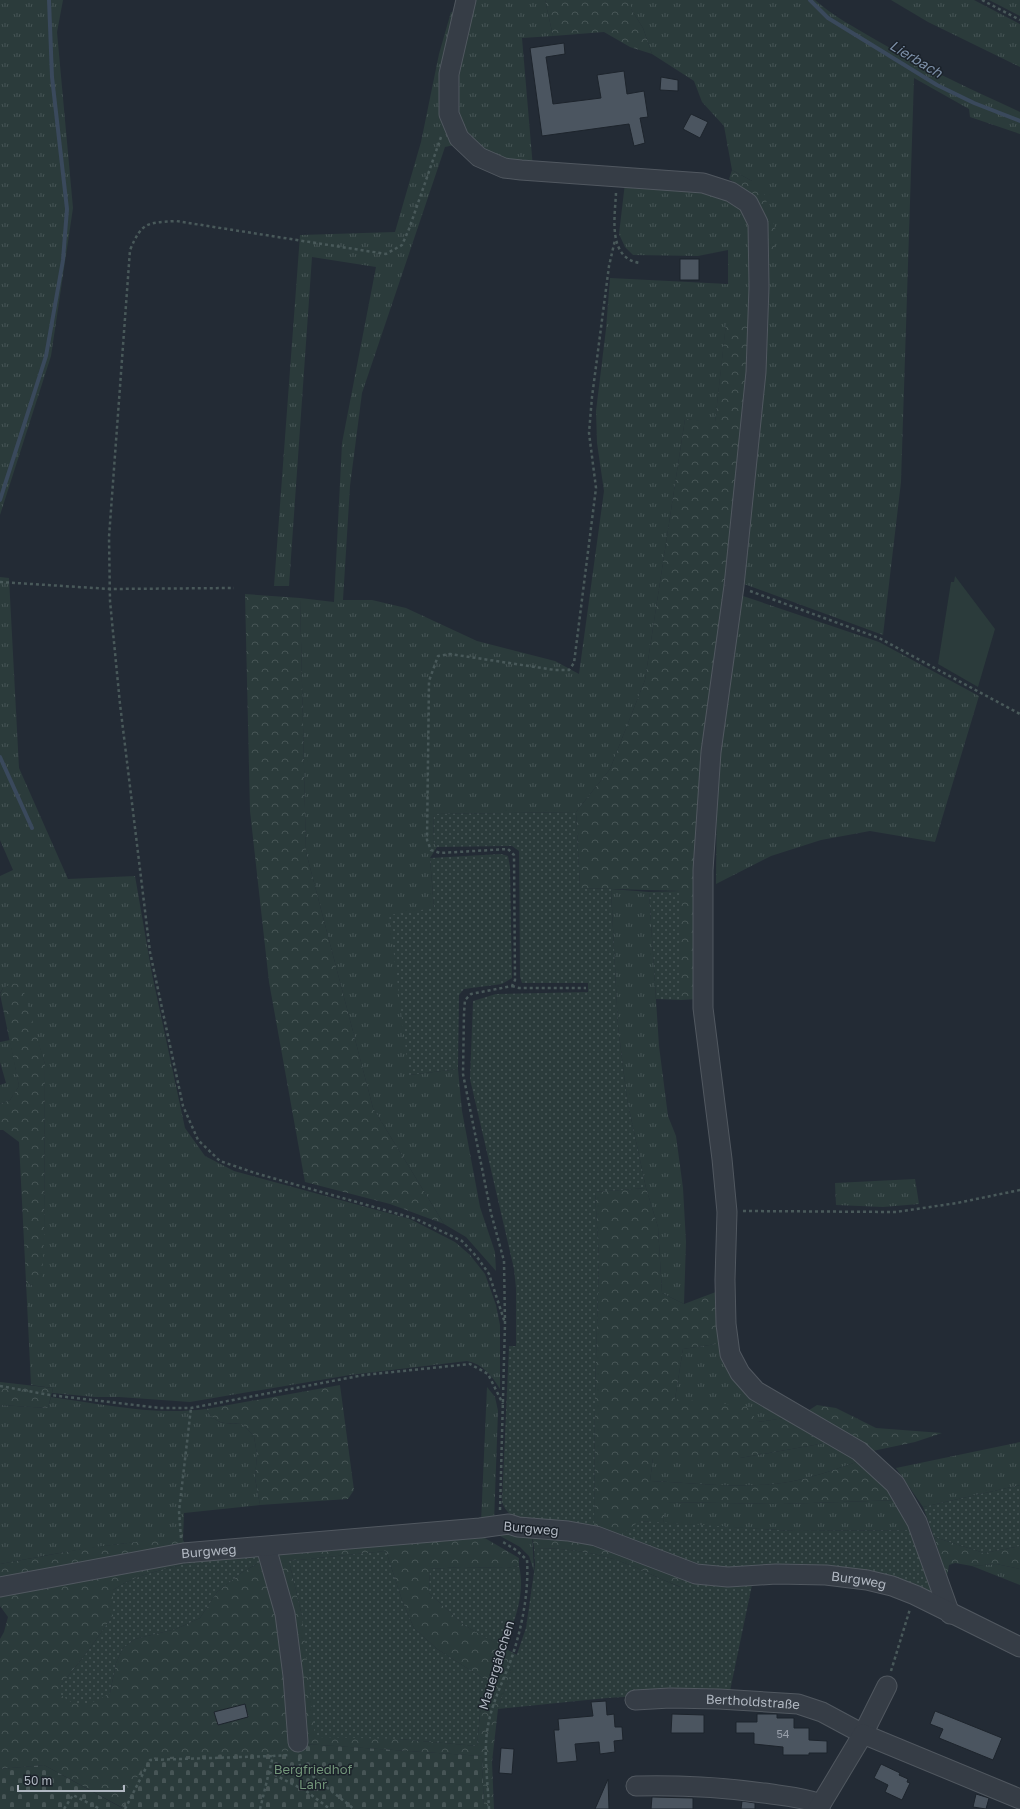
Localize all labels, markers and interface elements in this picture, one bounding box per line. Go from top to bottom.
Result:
water label: Lierbach [887,36,947,82]
street label: Burgweg [503,1518,559,1538]
street label: Burgweg [180,1541,237,1561]
street label: Burgweg [830,1568,888,1592]
street label: Mauergäßchen [475,1618,517,1712]
street label: Bertholdstraße [706,1691,800,1712]
house number: 54 [776,1727,790,1740]
park label: Bergfriedhof Lahr [274,1761,352,1792]
scale bar [18,1767,124,1793]
text: 50 m [24,1773,52,1788]

